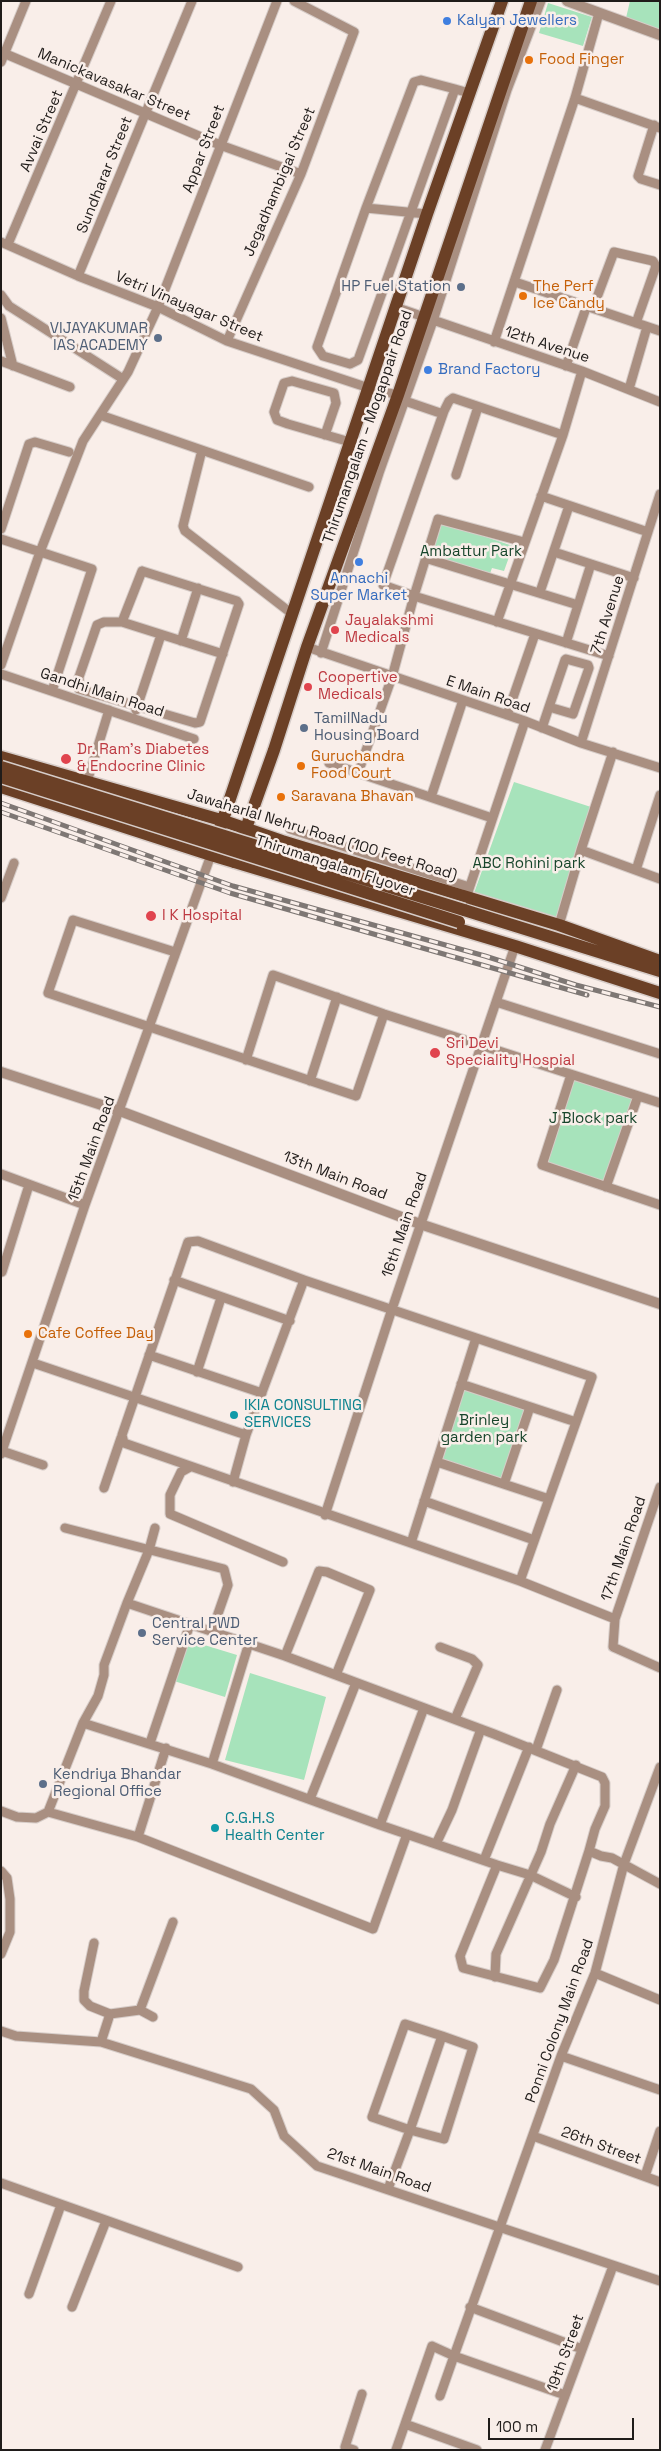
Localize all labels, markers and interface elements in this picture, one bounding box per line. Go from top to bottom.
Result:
place label: Kalyan Jewellers [457,12,577,30]
marker: Kalyan Jewellers [441,15,453,27]
street label: Manickavasakar Street [35,45,193,125]
place label: Food Finger [539,51,624,69]
marker: Food Finger [523,54,535,66]
street label: Avvai Street [17,87,67,175]
street label: Appar Street [179,102,229,196]
street label: Jegadhambigai Street [240,104,320,260]
street label: Sundharar Street [73,114,137,236]
street label: Vetri Vinayagar Street [112,268,266,346]
place label: HP Fuel Station [341,278,451,296]
place label: The Perf Ice Candy [533,278,605,313]
marker: HP Fuel Station [455,281,467,293]
marker: The Perf Ice Candy [517,290,529,302]
street label: Thirumangalam – Mogappair Road [319,308,417,546]
place label: VIJAYAKUMAR IAS ACADEMY [50,320,148,355]
street label: 12th Avenue [502,323,592,367]
marker: VIJAYAKUMAR IAS ACADEMY [152,332,164,344]
place label: Brand Factory [438,361,540,379]
marker: Brand Factory [422,364,434,376]
park label: Ambattur Park [420,543,522,561]
marker: Annachi Super Market [353,556,365,568]
place label: Annachi Super Market [311,570,407,605]
street label: 7th Avenue [587,573,629,657]
place label: Jayalakshmi Medicals [345,612,434,647]
marker: Jayalakshmi Medicals [329,624,341,636]
street label: Gandhi Main Road [38,664,166,722]
place label: Coopertive Medicals [318,669,398,704]
street label: E Main Road [444,672,532,718]
marker: Coopertive Medicals [302,681,314,693]
place label: TamilNadu Housing Board [314,710,419,745]
marker: TamilNadu Housing Board [298,722,310,734]
place label: Dr. Ram's Diabetes & Endocrine Clinic [77,741,209,776]
place label: Guruchandra Food Court [311,748,405,783]
marker: Dr. Ram's Diabetes & Endocrine Clinic [59,752,73,766]
marker: Guruchandra Food Court [295,760,307,772]
street label: Jawaharlal Nehru Road (100 Feet Road) [185,785,459,885]
place label: Saravana Bhavan [291,788,414,806]
marker: Saravana Bhavan [275,791,287,803]
street label: Thirumangalam Flyover [253,832,417,900]
park label: ABC Rohini park [472,855,586,873]
place label: I K Hospital [162,907,242,925]
marker: I K Hospital [144,909,158,923]
place label: Sri Devi Speciality Hospial [446,1035,575,1070]
marker: Sri Devi Speciality Hospial [428,1046,442,1060]
street label: 15th Main Road [65,1094,119,1204]
park label: J Block park [549,1110,637,1128]
street label: 13th Main Road [280,1148,390,1204]
street label: 16th Main Road [378,1170,432,1280]
place label: Cafe Coffee Day [38,1325,154,1343]
marker: Cafe Coffee Day [22,1328,34,1340]
place label: IKIA CONSULTING SERVICES [244,1397,362,1432]
marker: IKIA CONSULTING SERVICES [228,1409,240,1421]
park label: Brinley garden park [440,1412,528,1447]
street label: 17th Main Road [598,1494,650,1604]
place label: Central PWD Service Center [152,1615,258,1650]
marker: Central PWD Service Center [136,1627,148,1639]
place label: Kendriya Bhandar Regional Office [53,1766,181,1801]
marker: Kendriya Bhandar Regional Office [37,1778,49,1790]
place label: C.G.H.S Health Center [225,1810,325,1845]
marker: C.G.H.S Health Center [209,1822,221,1834]
street label: Ponni Colony Main Road [522,1937,598,2105]
street label: 26th Street [558,2123,644,2169]
street label: 21st Main Road [325,2145,433,2197]
street label: 19th Street [544,2312,588,2394]
scale bar [491,2408,637,2440]
text: 100 m [496,2417,538,2436]

